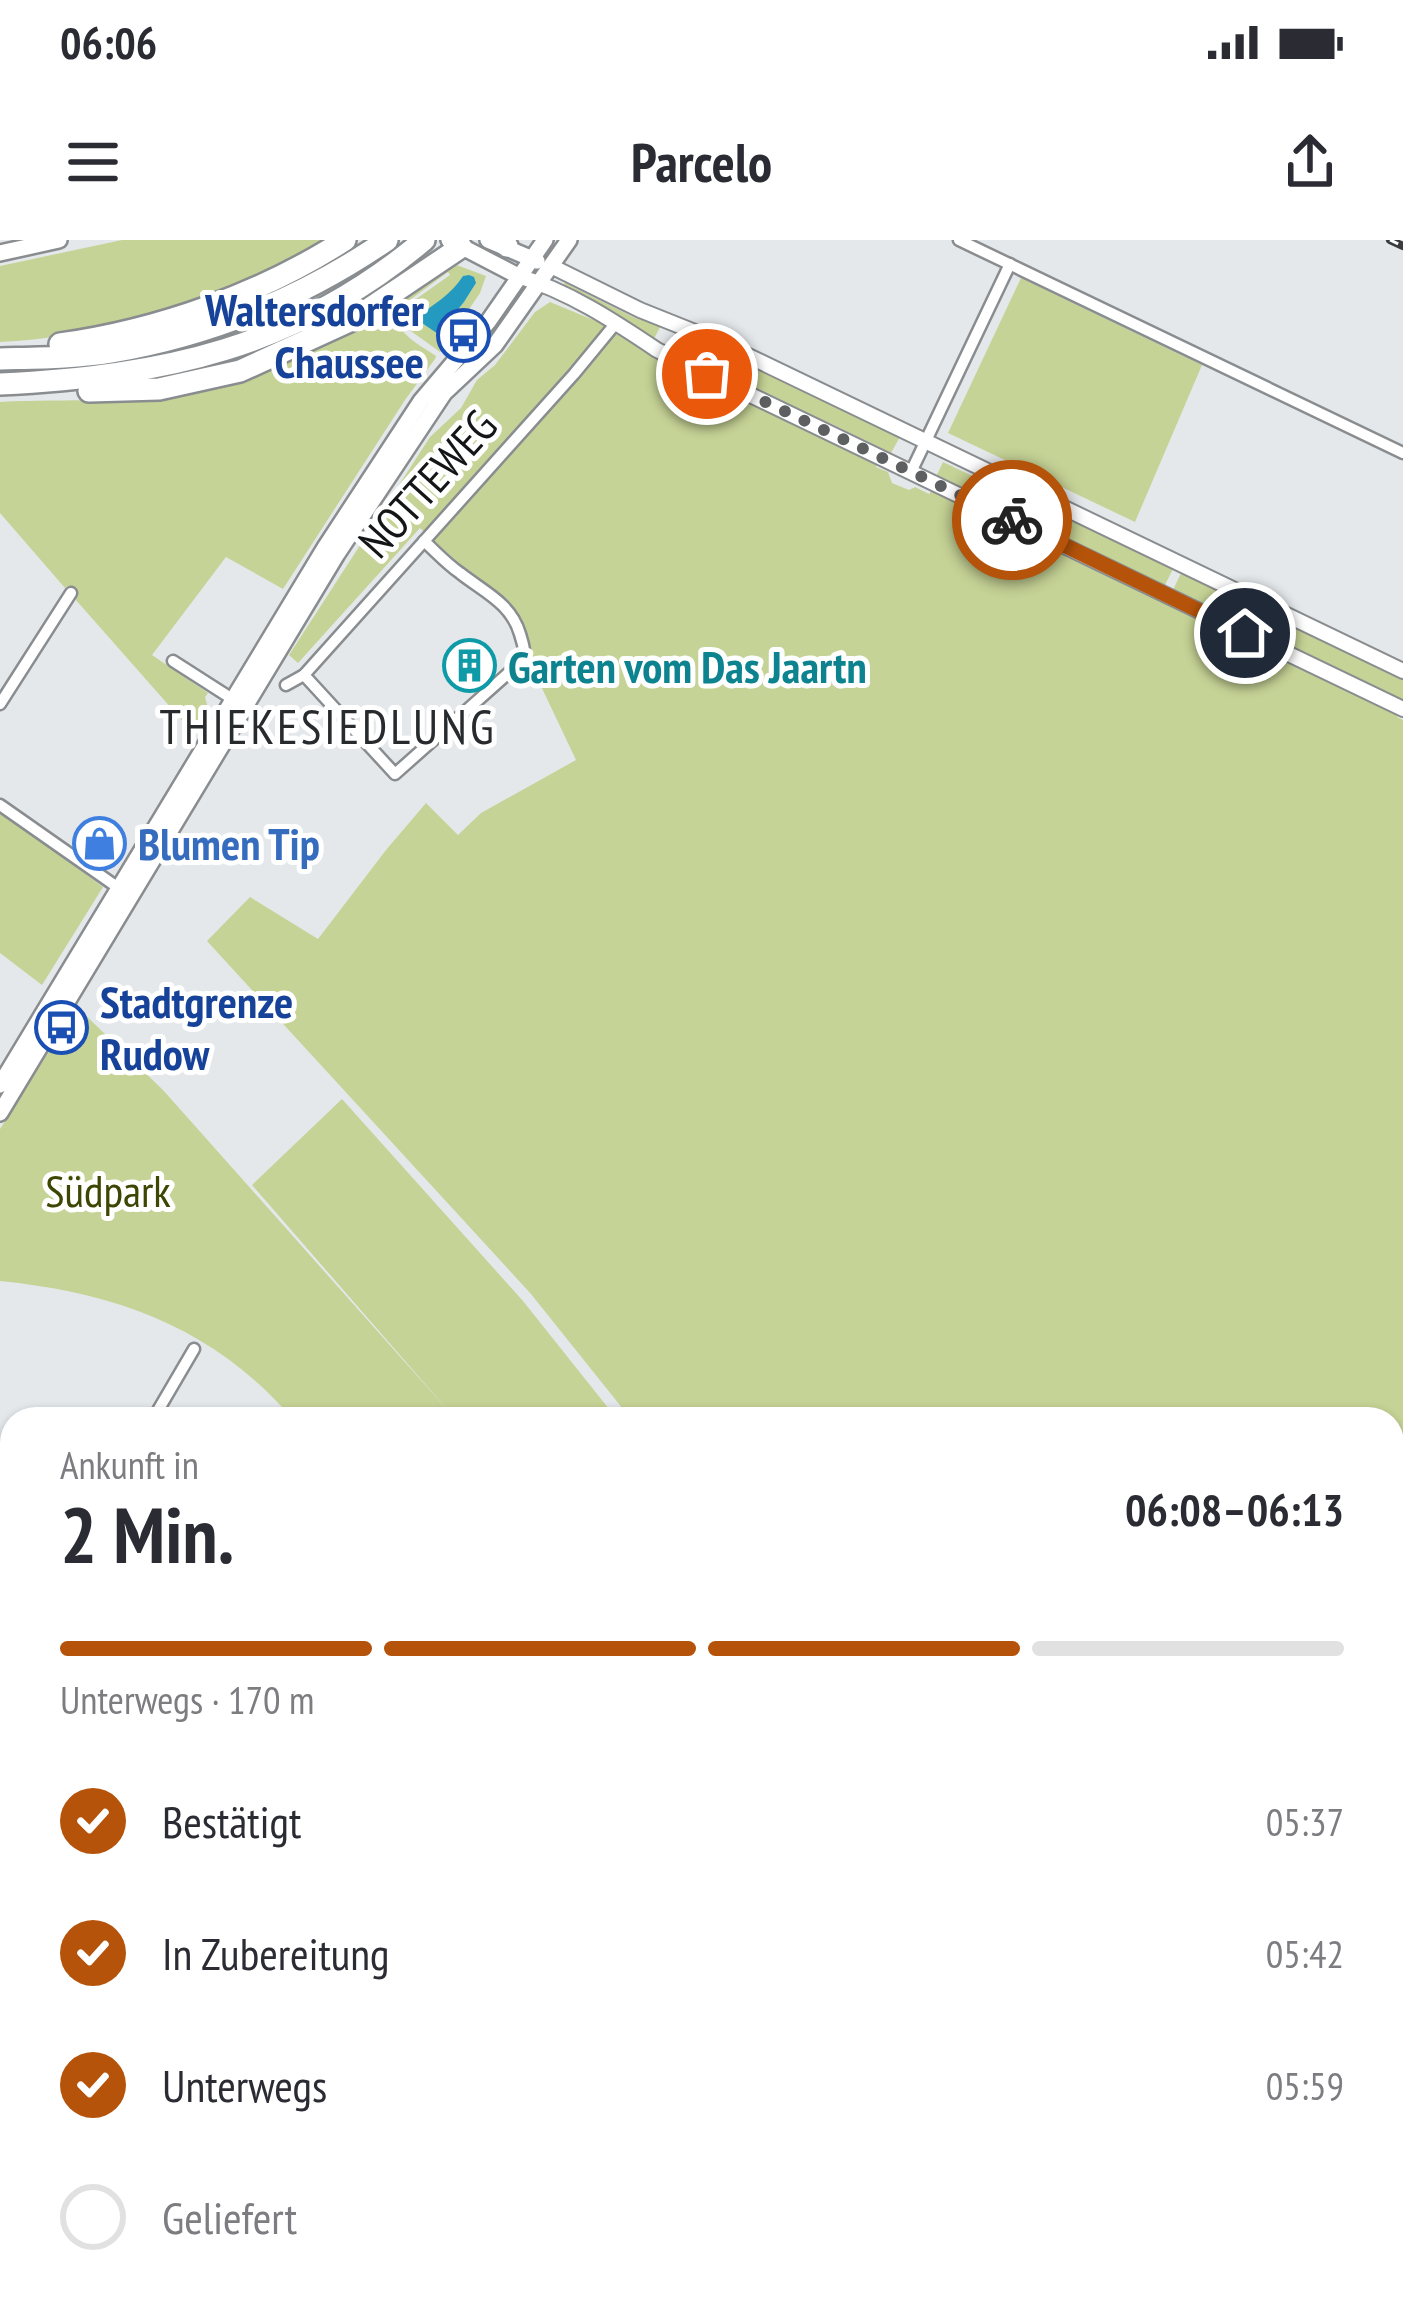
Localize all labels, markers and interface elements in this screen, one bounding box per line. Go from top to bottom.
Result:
text: 06:06 [60,13,157,71]
text: Parcelo [631,127,772,197]
icon: menu [60,129,126,195]
icon: share [1277,129,1343,195]
place label: Waltersdorfer Chaussee [204,280,425,390]
bus stop icon: Waltersdorfer Chaussee [435,307,491,363]
pin [656,323,758,425]
icon: bag [674,341,740,407]
street label: NOTTEWEG [345,397,509,569]
courier [952,460,1072,580]
icon: bike [979,487,1045,553]
pin [1194,582,1296,684]
icon: home [1212,600,1278,666]
place label: Garten vom Das Jaartn [508,637,867,695]
building icon: Garten vom Das Jaartn [441,638,497,694]
district label: THIEKESIEDLUNG [159,695,497,757]
place label: Blumen Tip [138,814,320,872]
shop icon: Blumen Tip [71,815,127,871]
place label: Stadtgrenze Rudow [100,972,293,1082]
bus stop icon: Stadtgrenze Rudow [33,999,89,1055]
park label: Südpark [45,1161,171,1219]
text: Ankunft in [60,1439,199,1490]
text: 06:08–06:13 [1125,1480,1344,1538]
text: 2 Min. [60,1484,234,1585]
text: Unterwegs · 170 m [60,1674,314,1725]
icon: check [60,1788,126,1854]
text: Bestätigt [162,1792,301,1850]
text: 05:37 [1266,1796,1344,1847]
icon: check [60,1920,126,1986]
text: In Zubereitung [162,1924,390,1982]
text: 05:42 [1266,1928,1344,1979]
icon: check [60,2052,126,2118]
text: Unterwegs [162,2056,327,2114]
text: 05:59 [1266,2060,1344,2111]
text: Geliefert [162,2188,297,2246]

